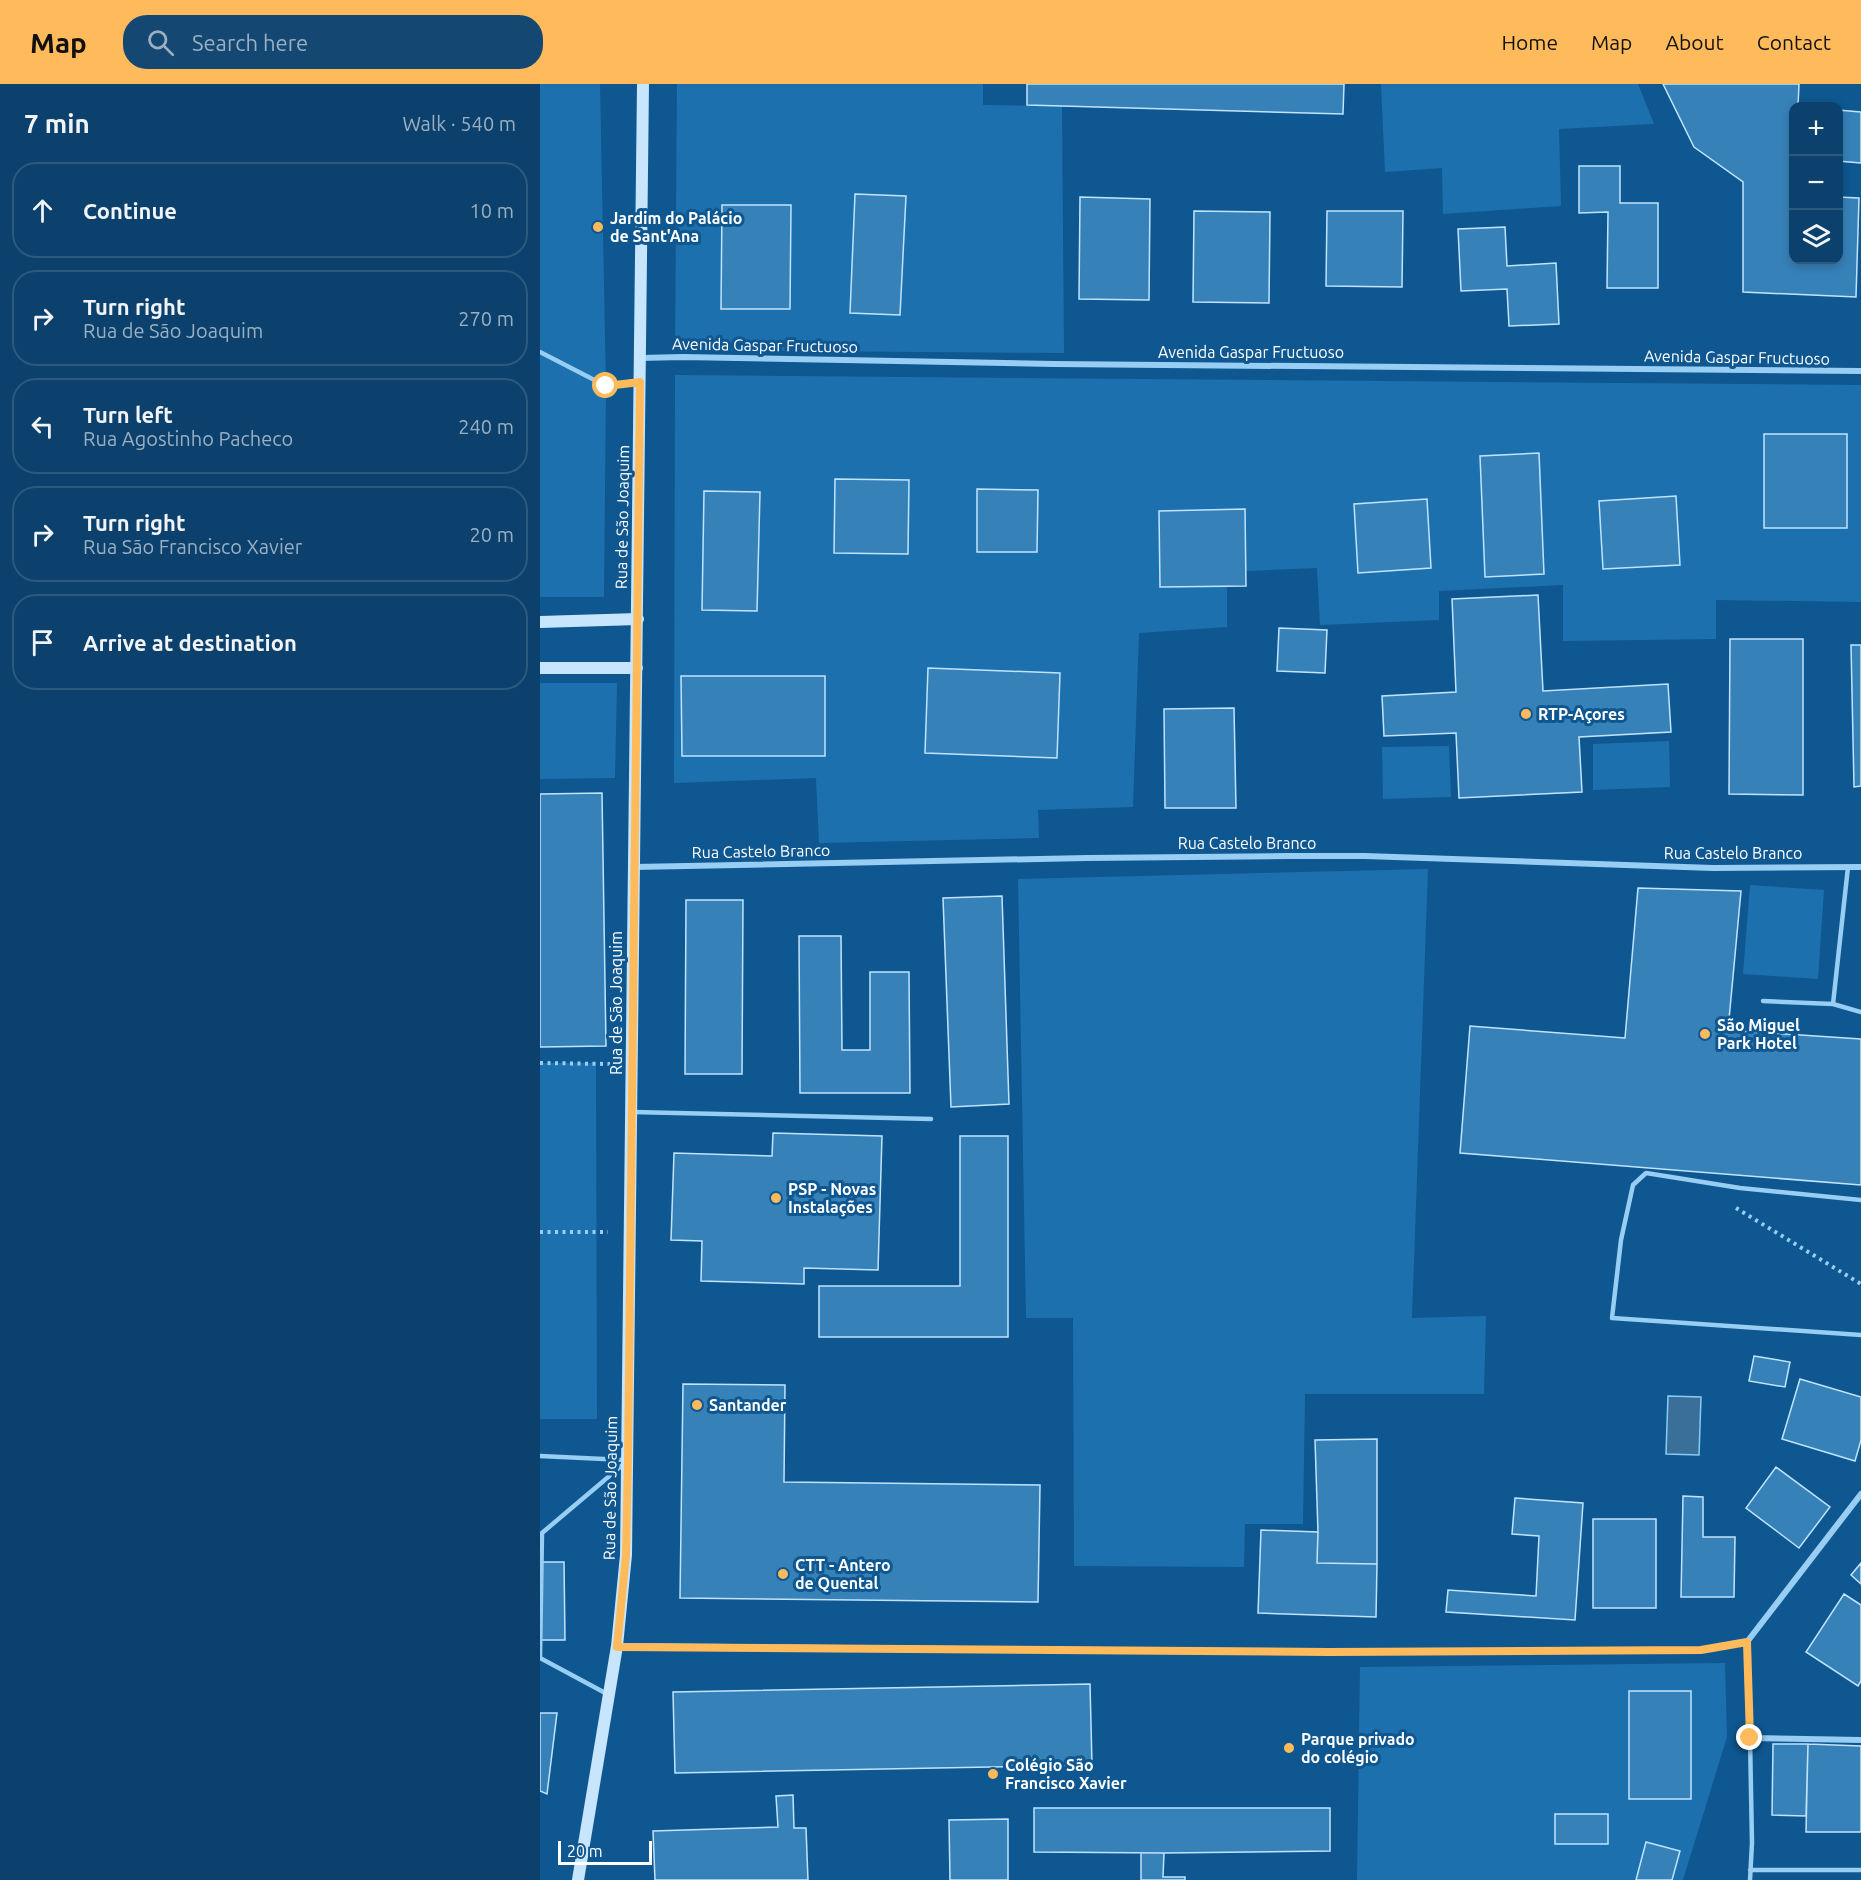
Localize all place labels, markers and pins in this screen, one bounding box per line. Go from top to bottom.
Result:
place label: Jardim do Palácio de Sant'Ana [610,209,742,245]
marker: Jardim do Palácio de Sant'Ana [591,220,605,234]
place label: RTP-Açores [1538,705,1625,724]
marker: RTP-Açores [1519,707,1533,721]
place label: São Miguel Park Hotel [1717,1016,1800,1052]
marker: São Miguel Park Hotel [1698,1027,1712,1041]
place label: PSP - Novas Instalações [788,1180,876,1217]
marker: PSP - Novas Instalações [769,1191,783,1205]
place label: Santander [709,1396,787,1414]
marker: Santander [690,1398,704,1412]
place label: CTT - Antero de Quental [795,1556,891,1592]
marker: CTT - Antero de Quental [776,1567,790,1581]
place label: Parque privado do colégio [1301,1730,1415,1766]
marker: Parque privado do colégio [1282,1741,1296,1755]
place label: Colégio São Francisco Xavier [1005,1756,1127,1792]
marker: Colégio São Francisco Xavier [986,1767,1000,1781]

